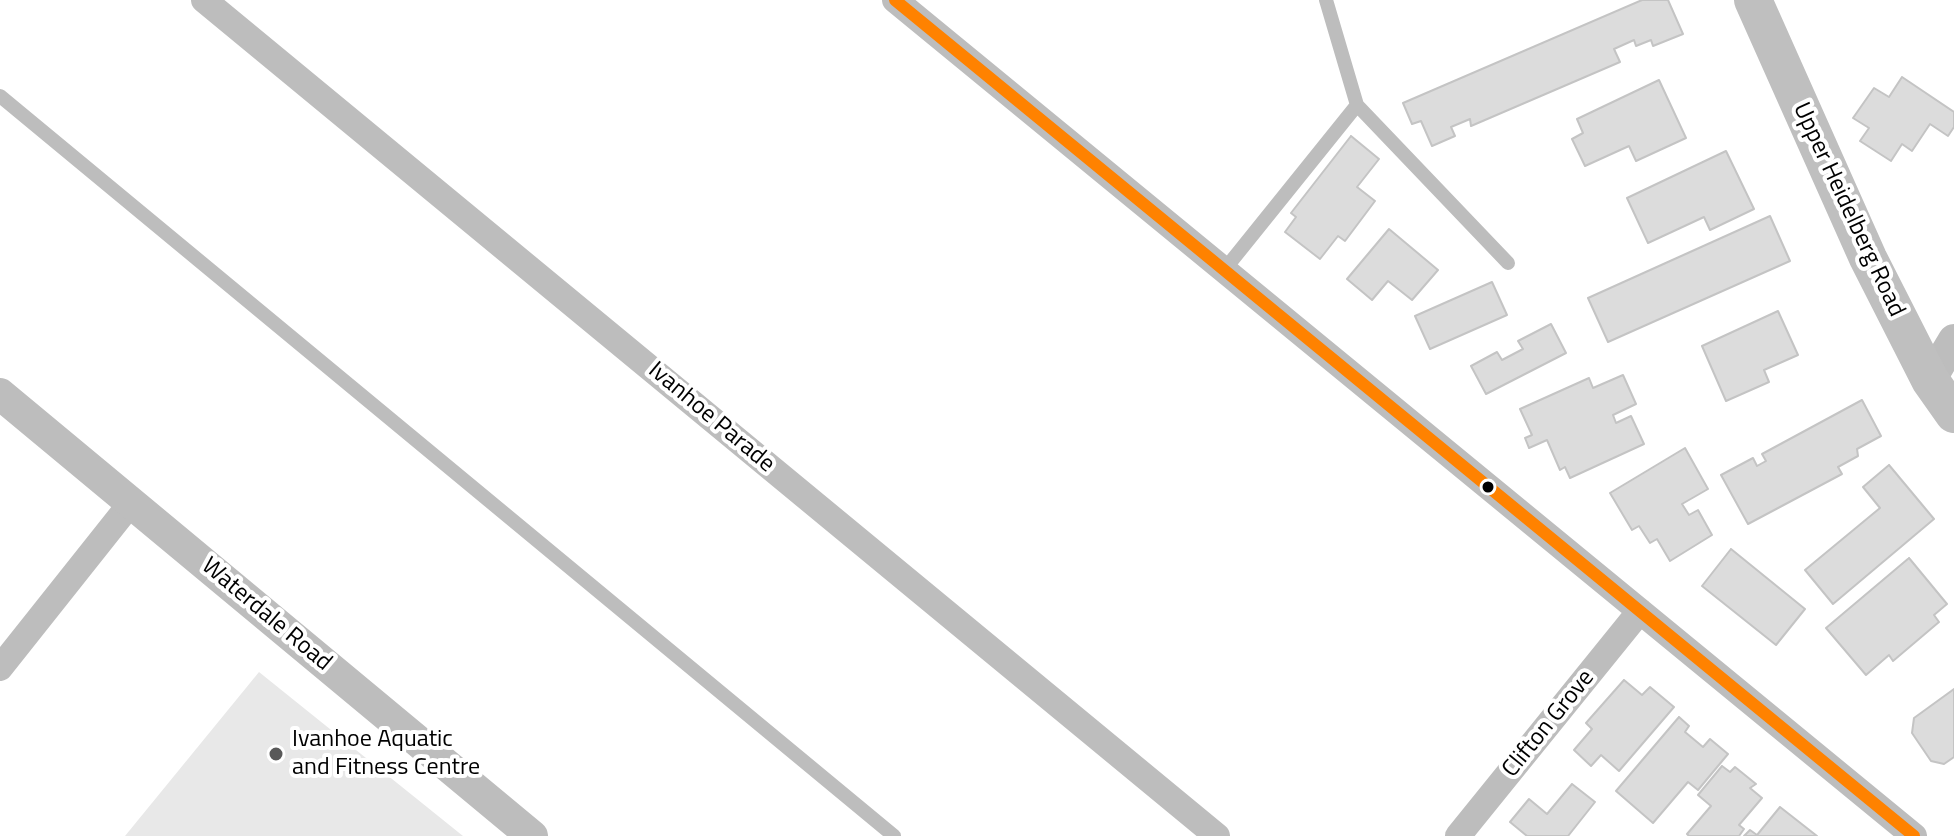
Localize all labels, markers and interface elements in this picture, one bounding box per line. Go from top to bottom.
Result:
street label: Upper Heidelberg Road [1786,98,1910,322]
street label: Ivanhoe Parade [642,357,780,479]
unlabelled marker [1480,479,1496,495]
street label: Waterdale Road [195,552,337,678]
street label: Clifton Grove [1497,664,1601,784]
place label: Ivanhoe Aquatic and Fitness Centre [292,726,480,782]
marker: Ivanhoe Aquatic and Fitness Centre [267,745,285,763]

